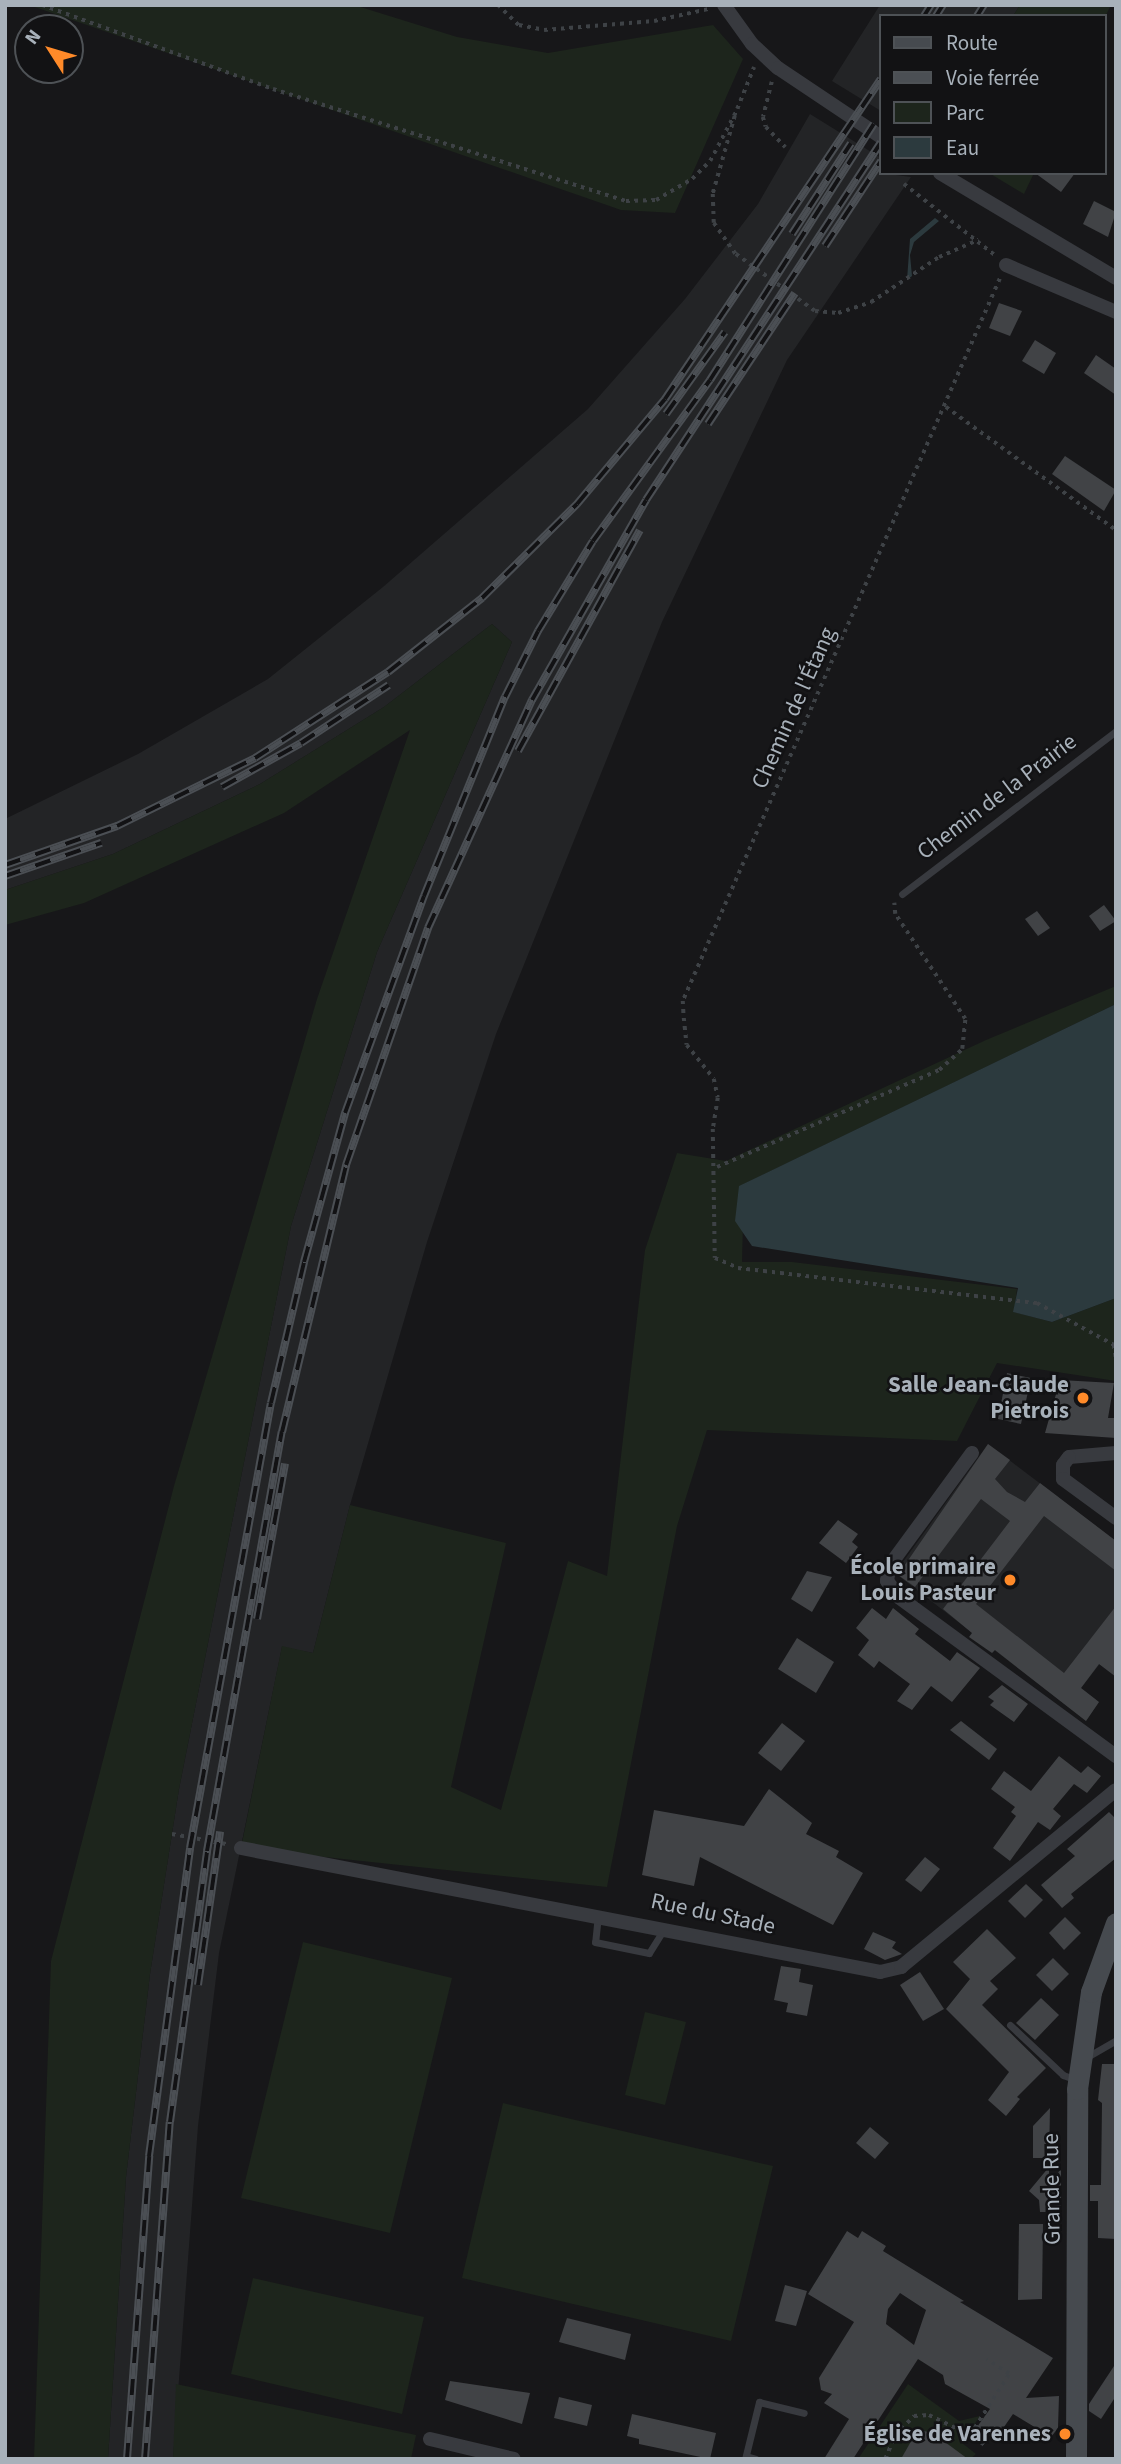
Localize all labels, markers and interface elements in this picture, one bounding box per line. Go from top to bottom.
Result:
north arrow [14,14,84,84]
legend [880,14,1107,175]
text: N [19,24,48,50]
text: Route [946,28,998,58]
text: Voie ferrée [946,63,1039,93]
text: Parc [946,98,984,128]
text: Eau [946,133,979,163]
street label: Chemin de l'Étang [746,623,842,793]
street label: Chemin de la Prairie [912,728,1082,866]
place label: Salle Jean-Claude Pietrois [888,1371,1069,1425]
marker: Salle Jean-Claude Pietrois [1075,1390,1091,1406]
place label: École primaire Louis Pasteur [850,1553,996,1607]
marker: École primaire Louis Pasteur [1002,1572,1018,1588]
street label: Rue du Stade [648,1887,778,1941]
street label: Grande Rue [1037,2133,1067,2245]
place label: Église de Varennes [863,2420,1051,2448]
marker: Église de Varennes [1057,2426,1073,2442]

